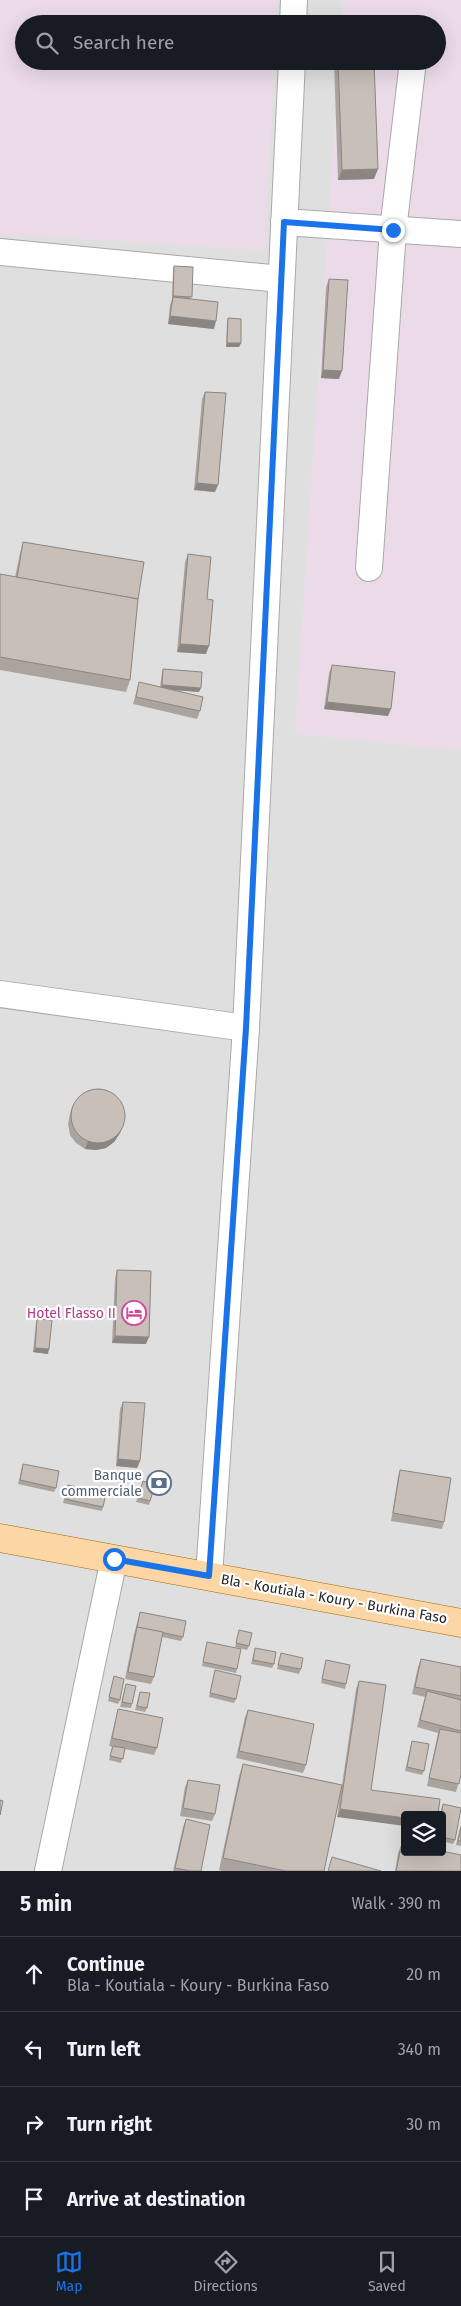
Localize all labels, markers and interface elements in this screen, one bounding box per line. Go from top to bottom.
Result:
search box [15,15,446,70]
icon: search [33,29,61,57]
text: Search here [73,31,174,54]
route end [382,219,405,242]
hotel icon: Hotel Flasso II [121,1300,147,1326]
place label: Hotel Flasso II [27,1305,116,1322]
place label: Banque commerciale [61,1467,142,1500]
bank icon: Banque commerciale [146,1470,172,1496]
route start [103,1548,126,1571]
street label: Bla - Koutiala - Koury - Burkina Faso [220,1571,448,1627]
map controls [401,1811,446,1856]
button: layers [401,1811,446,1856]
text: 5 min [20,1891,72,1917]
text: Walk · 390 m [351,1894,441,1913]
text: Continue [67,1953,145,1976]
icon: ahead [20,1960,48,1988]
text: 20 m [406,1965,441,1984]
text: Bla - Koutiala - Koury - Burkina Faso [67,1976,329,1995]
icon: left [20,2035,48,2063]
text: Turn left [67,2038,141,2061]
text: 340 m [398,2040,441,2059]
icon: right [20,2110,48,2138]
text: Turn right [67,2113,152,2136]
text: 30 m [406,2115,441,2134]
icon: arrive [20,2185,48,2213]
text: Arrive at destination [67,2188,246,2211]
tab: Map [55,2248,83,2295]
tab: Directions [193,2248,258,2295]
tab: Saved [368,2248,406,2295]

